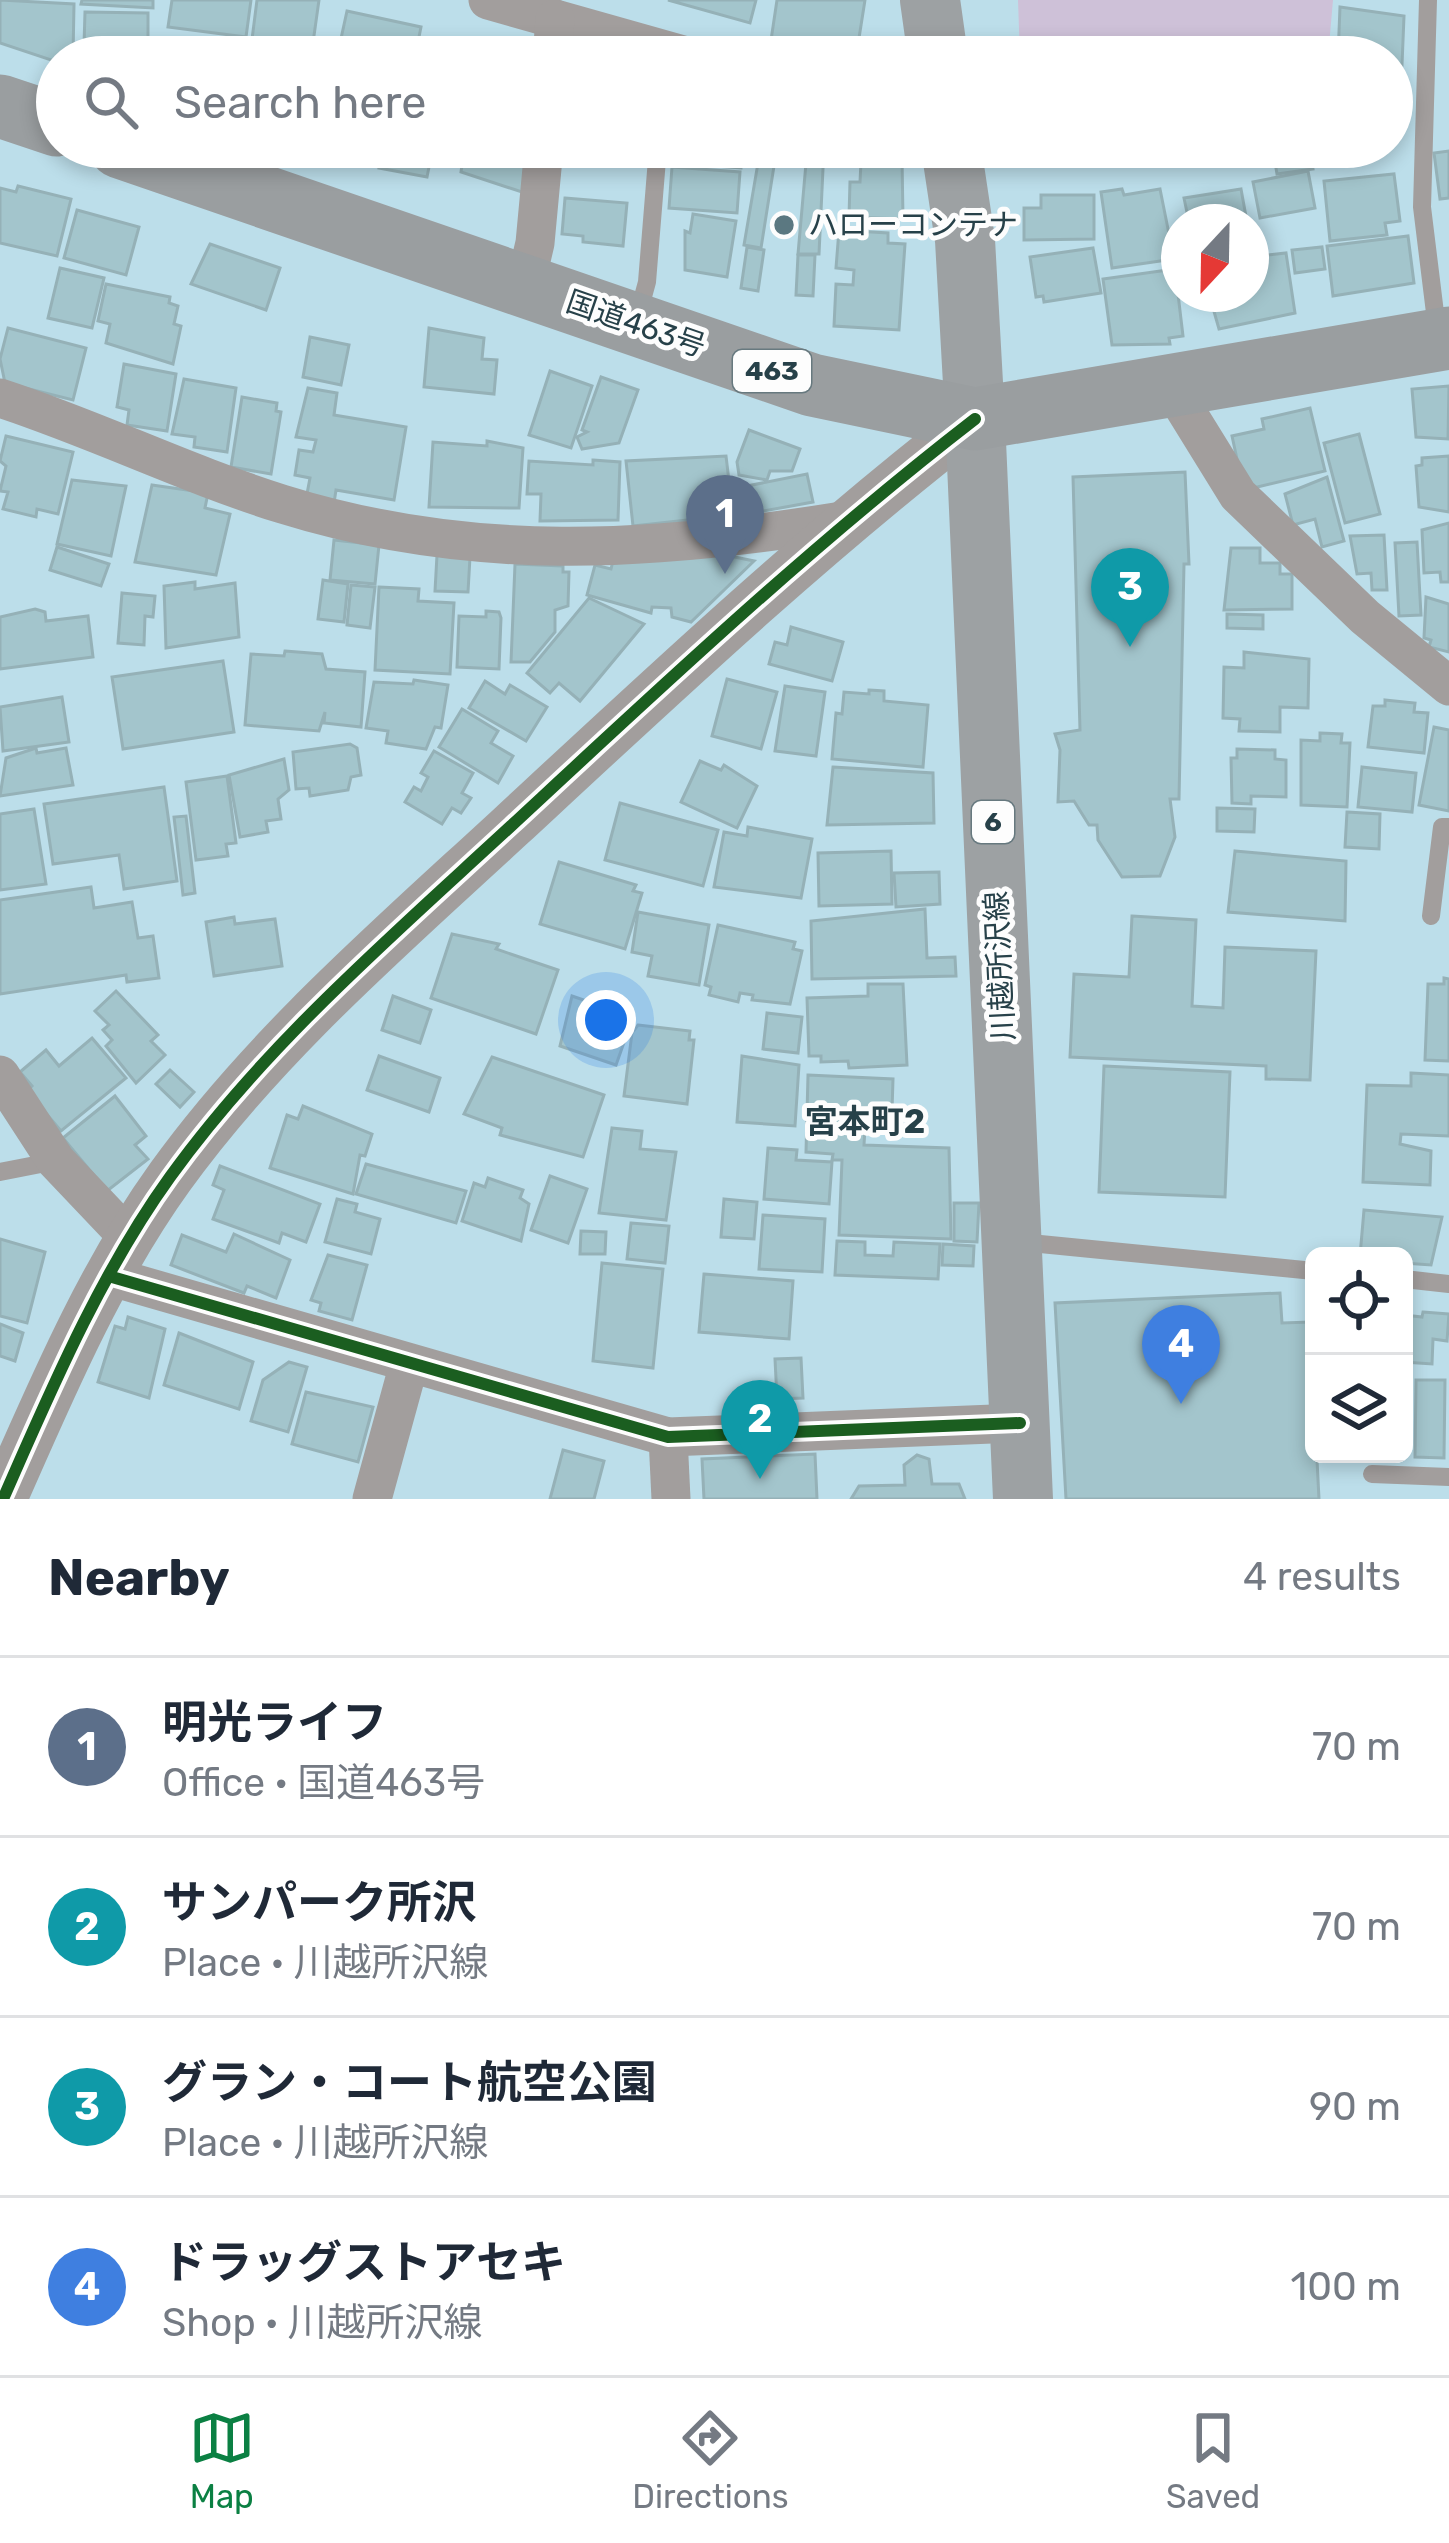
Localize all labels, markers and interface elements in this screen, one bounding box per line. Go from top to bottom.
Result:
search box [36,36,1413,168]
icon: search [78,69,144,135]
text: Search here [174,76,426,129]
north arrow [1161,204,1269,312]
place label: ハローコンテナ [808,207,1018,243]
marker: ハローコンテナ [771,212,797,238]
street label: 国道463号 [562,283,710,365]
road number: 463 [733,350,811,392]
pin: 1 [686,475,764,574]
pin: 3 [1091,548,1169,647]
road number: 6 [972,801,1014,843]
street label: 川越所沢線 [978,890,1022,1042]
your location [576,990,636,1050]
district label: 宮本町2 [805,1102,925,1141]
map controls [1305,1247,1413,1463]
button: locate [1305,1247,1413,1355]
pin: 4 [1142,1305,1220,1404]
button: layers [1305,1355,1413,1463]
pin: 2 [721,1380,799,1479]
text: Nearby [48,1547,230,1608]
text: 4 results [1243,1554,1401,1600]
text: 明光ライフ [162,1696,387,1749]
text: 1 [77,1724,97,1770]
text: 70 m [1312,1724,1401,1770]
text: Office · 国道463号 [162,1760,485,1806]
text: サンパーク所沢 [162,1876,477,1929]
text: 2 [74,1904,100,1950]
text: 70 m [1312,1904,1401,1950]
text: Place · 川越所沢線 [162,1940,488,1986]
text: グラン・コート航空公園 [162,2056,657,2109]
text: 3 [74,2084,100,2130]
text: 90 m [1309,2084,1401,2130]
text: Place · 川越所沢線 [162,2120,488,2166]
text: ドラッグストアセキ [162,2236,566,2289]
text: 4 [74,2264,100,2310]
text: 100 m [1291,2264,1401,2310]
text: Shop · 川越所沢線 [162,2300,483,2346]
tab: Map [189,2405,255,2516]
tab: Directions [632,2405,789,2516]
tab: Saved [1166,2405,1260,2516]

